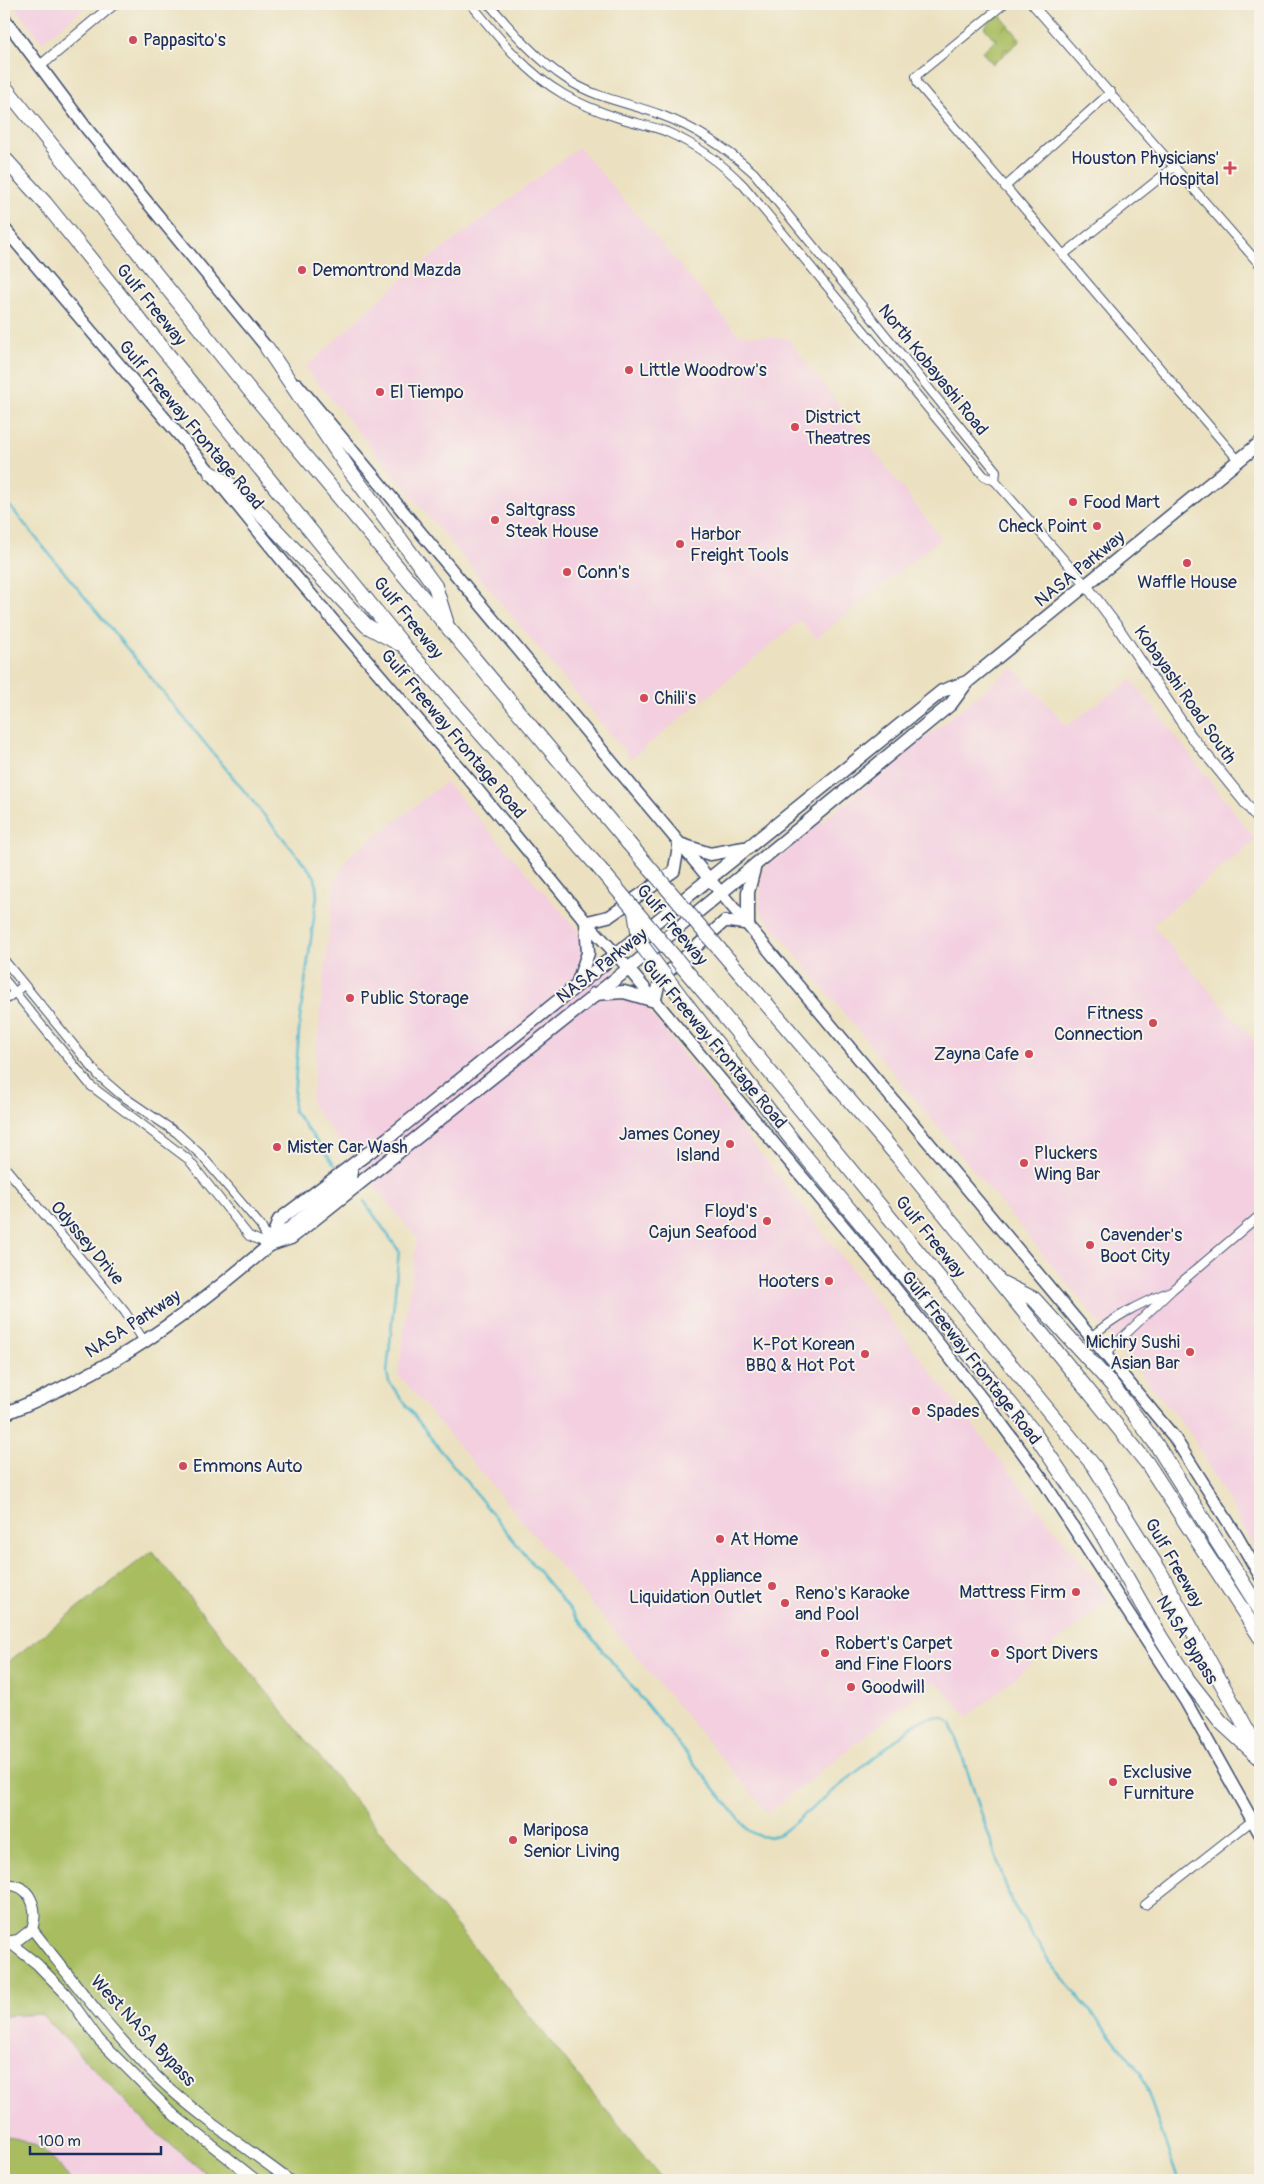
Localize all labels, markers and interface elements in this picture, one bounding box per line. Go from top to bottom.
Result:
place label: Pappasito's [143,29,226,52]
marker: Pappasito's [127,34,139,46]
place label: Houston Physicians' Hospital [1071,147,1219,191]
marker: Houston Physicians' Hospital [1223,161,1237,175]
street label: Gulf Freeway [111,259,191,351]
place label: Demontrond Mazda [312,259,461,282]
marker: Demontrond Mazda [296,264,308,276]
street label: North Kobayashi Road [873,300,993,440]
street label: Gulf Freeway Frontage Road [113,335,269,515]
place label: Little Woodrow's [639,359,767,382]
marker: Little Woodrow's [623,364,635,376]
place label: El Tiempo [390,381,464,404]
marker: El Tiempo [374,386,386,398]
place label: District Theatres [805,406,870,450]
marker: District Theatres [789,421,801,433]
place label: Food Mart [1083,491,1161,514]
marker: Food Mart [1067,496,1079,508]
place label: Saltgrass Steak House [505,499,599,543]
marker: Saltgrass Steak House [489,514,501,526]
place label: Check Point [998,515,1088,538]
marker: Check Point [1091,520,1103,532]
place label: Harbor Freight Tools [690,523,789,567]
street label: NASA Parkway [1030,525,1130,612]
marker: Harbor Freight Tools [674,538,686,550]
marker: Waffle House [1181,557,1193,569]
place label: Conn's [577,561,630,584]
marker: Conn's [561,566,573,578]
place label: Waffle House [1137,571,1237,594]
street label: Gulf Freeway [368,572,448,664]
street label: Kobayashi Road South [1129,621,1241,769]
street label: Gulf Freeway Frontage Road [375,644,531,824]
place label: Chili's [654,687,696,710]
marker: Chili's [638,692,650,704]
street label: Gulf Freeway [631,880,713,971]
street label: NASA Parkway [552,923,653,1009]
street label: Gulf Freeway Frontage Road [636,954,792,1134]
place label: Public Storage [360,987,469,1010]
marker: Public Storage [344,992,356,1004]
place label: Fitness Connection [1054,1002,1143,1046]
marker: Fitness Connection [1147,1017,1159,1029]
place label: Zayna Cafe [934,1043,1019,1066]
marker: Zayna Cafe [1023,1048,1035,1060]
place label: James Coney Island [619,1123,720,1167]
place label: Mister Car Wash [287,1136,408,1159]
marker: James Coney Island [724,1138,736,1150]
marker: Mister Car Wash [271,1141,283,1153]
place label: Pluckers Wing Bar [1034,1142,1101,1186]
marker: Pluckers Wing Bar [1018,1157,1030,1169]
street label: Gulf Freeway [890,1191,970,1283]
street label: Odyssey Drive [45,1196,129,1290]
place label: Floyd's Cajun Seafood [648,1200,757,1244]
marker: Floyd's Cajun Seafood [761,1215,773,1227]
place label: Cavender's Boot City [1100,1224,1182,1268]
marker: Cavender's Boot City [1084,1239,1096,1251]
street label: Gulf Freeway Frontage Road [896,1266,1046,1450]
place label: Hooters [758,1270,819,1293]
marker: Hooters [823,1275,835,1287]
street label: NASA Parkway [81,1284,186,1364]
place label: Michiry Sushi Asian Bar [1085,1331,1181,1375]
place label: K-Pot Korean BBQ & Hot Pot [745,1333,856,1377]
marker: Michiry Sushi Asian Bar [1184,1346,1196,1358]
marker: K-Pot Korean BBQ & Hot Pot [859,1348,871,1360]
place label: Spades [926,1400,979,1423]
marker: Spades [910,1405,922,1417]
place label: Emmons Auto [193,1455,303,1478]
marker: Emmons Auto [177,1460,189,1472]
street label: Gulf Freeway [1139,1514,1209,1612]
place label: At Home [730,1528,798,1551]
marker: At Home [714,1533,726,1545]
place label: Appliance Liquidation Outlet [629,1565,763,1609]
marker: Appliance Liquidation Outlet [766,1580,778,1592]
place label: Mattress Firm [959,1581,1066,1604]
place label: Reno's Karaoke and Pool [795,1582,910,1626]
marker: Mattress Firm [1070,1586,1082,1598]
street label: NASA Bypass [1151,1591,1223,1689]
marker: Reno's Karaoke and Pool [779,1597,791,1609]
place label: Robert's Carpet and Fine Floors [835,1632,953,1676]
place label: Sport Divers [1005,1642,1098,1665]
marker: Robert's Carpet and Fine Floors [819,1647,831,1659]
marker: Sport Divers [989,1647,1001,1659]
place label: Goodwill [861,1676,925,1699]
marker: Goodwill [845,1681,857,1693]
place label: Exclusive Furniture [1123,1761,1194,1805]
marker: Exclusive Furniture [1107,1776,1119,1788]
place label: Mariposa Senior Living [523,1819,620,1863]
marker: Mariposa Senior Living [507,1834,519,1846]
street label: West NASA Bypass [85,1970,201,2092]
scale bar [30,2124,161,2156]
text: 100 m [38,2132,81,2151]

